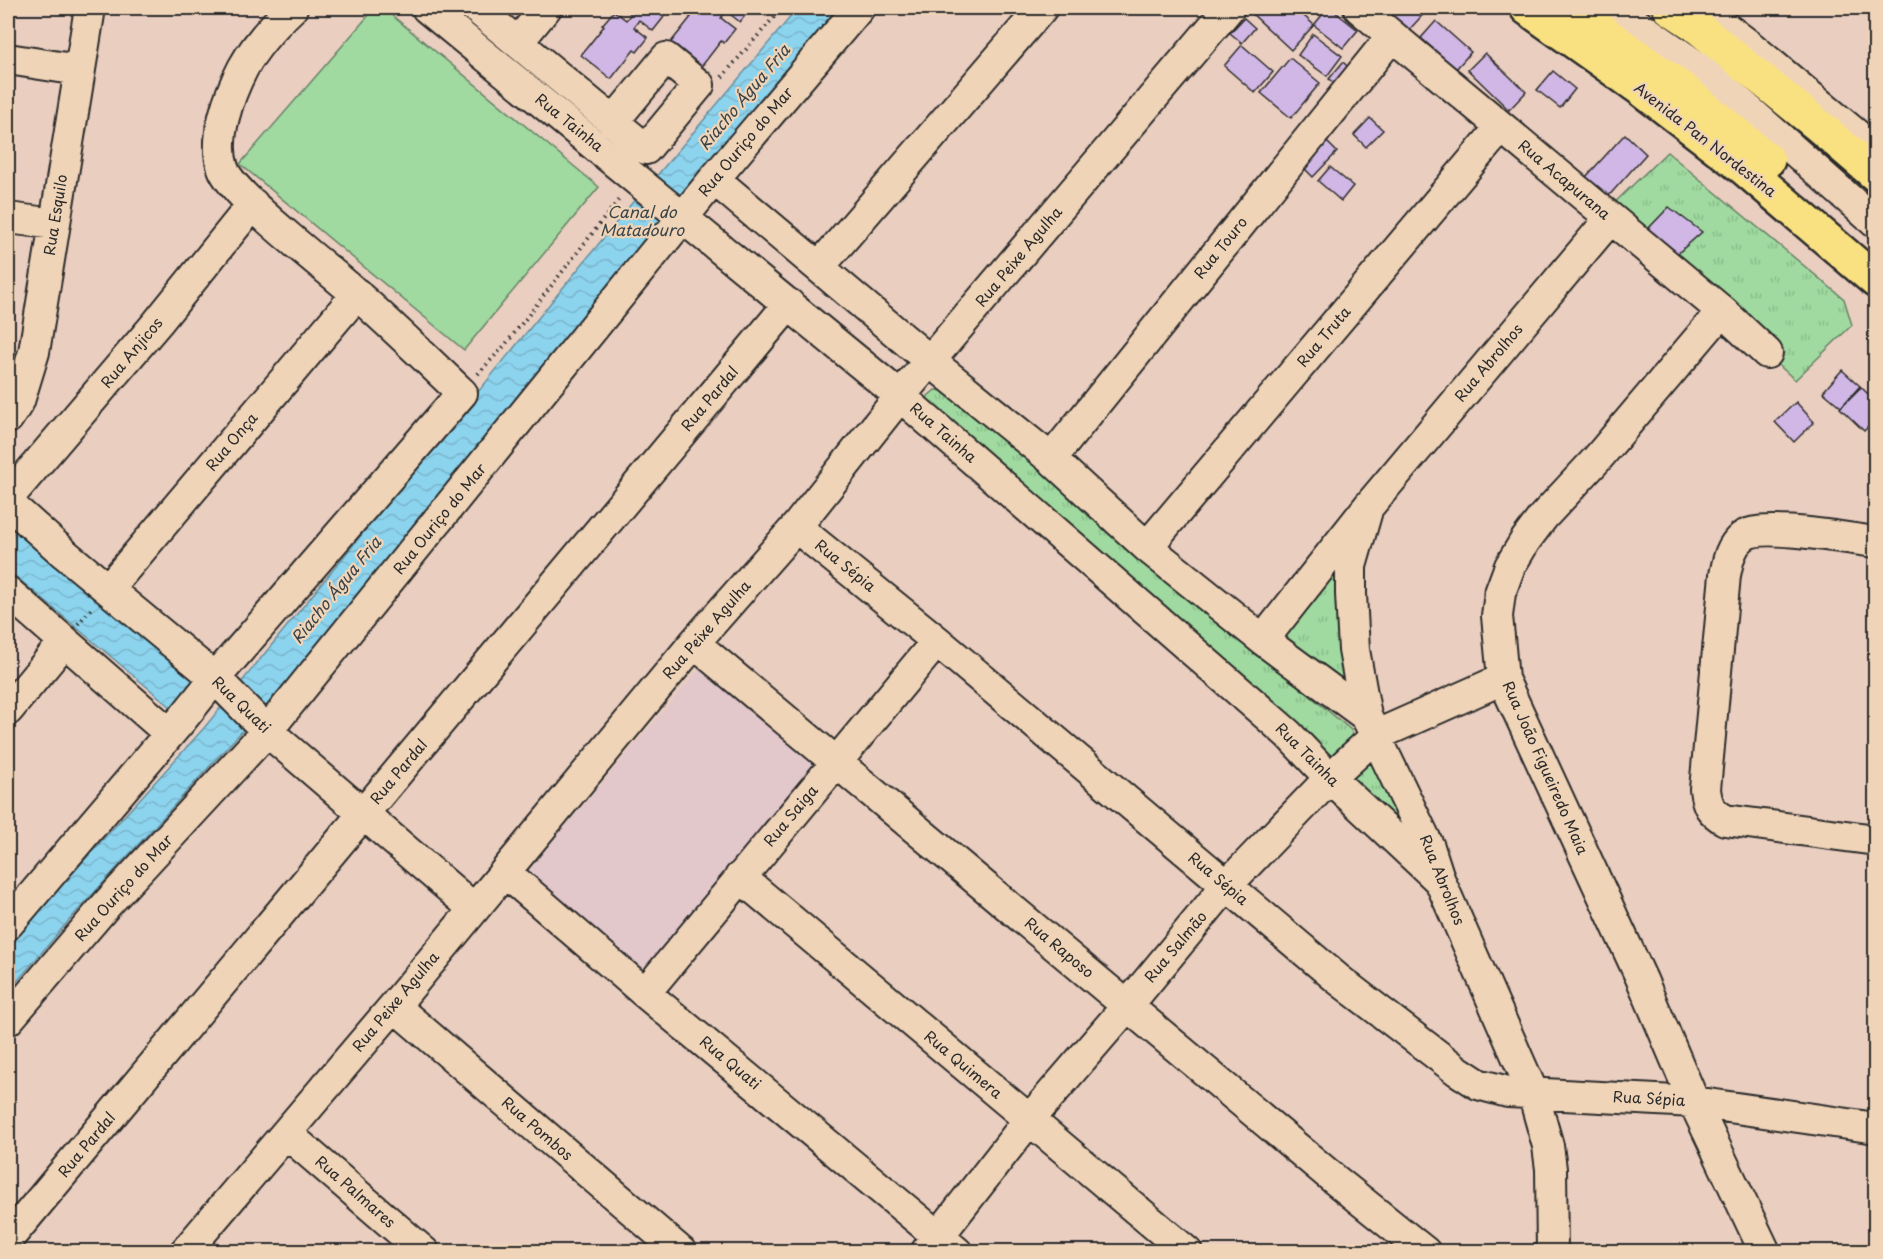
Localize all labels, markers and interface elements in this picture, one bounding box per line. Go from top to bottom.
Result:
water label: Riacho Água Fria [692,38,795,154]
street label: Avenida Pan Nordestina [1630,76,1782,202]
street label: Rua Ouriço do Mar [692,81,798,201]
street label: Rua Tainha [531,87,610,157]
street label: Rua Acapurana [1514,133,1617,225]
street label: Rua Esquilo [37,172,72,257]
water label: Canal do Matadouro [600,199,685,241]
street label: Rua Peixe Agulha [969,200,1067,311]
street label: Rua Touro [1188,211,1252,283]
street label: Rua Truta [1290,300,1356,371]
street label: Rua Anjicos [94,312,167,392]
street label: Rua Abrolhos [1448,318,1528,406]
street label: Rua Pardal [675,360,743,436]
street label: Rua Tainha [905,396,983,468]
street label: Rua Onça [199,406,263,475]
street label: Rua Ouriço do Mar [387,457,491,579]
water label: Riacho Água Fria [285,530,387,648]
street label: Rua Sépia [811,533,882,597]
street label: Rua Peixe Agulha [656,574,756,684]
street label: Rua Quati [208,670,276,738]
street label: Rua João Figueiredo Maia [1498,677,1595,858]
street label: Rua Tainha [1271,717,1346,792]
street label: Rua Pardal [364,733,432,809]
street label: Rua Saiga [757,779,823,851]
street label: Rua Ouriço do Mar [68,828,177,946]
street label: Rua Abrolhos [1415,831,1472,928]
street label: Rua Sépia [1184,846,1254,910]
street label: Rua Salmão [1138,905,1212,987]
street label: Rua Raposo [1020,911,1100,983]
street label: Rua Peixe Agulha [346,945,444,1056]
street label: Rua Quimera [920,1024,1009,1104]
street label: Rua Quati [695,1029,767,1094]
street label: Rua Sépia [1612,1084,1686,1111]
street label: Rua Pombos [497,1090,579,1165]
street label: Rua Pardal [52,1106,120,1182]
street label: Rua Palmares [311,1149,401,1233]

